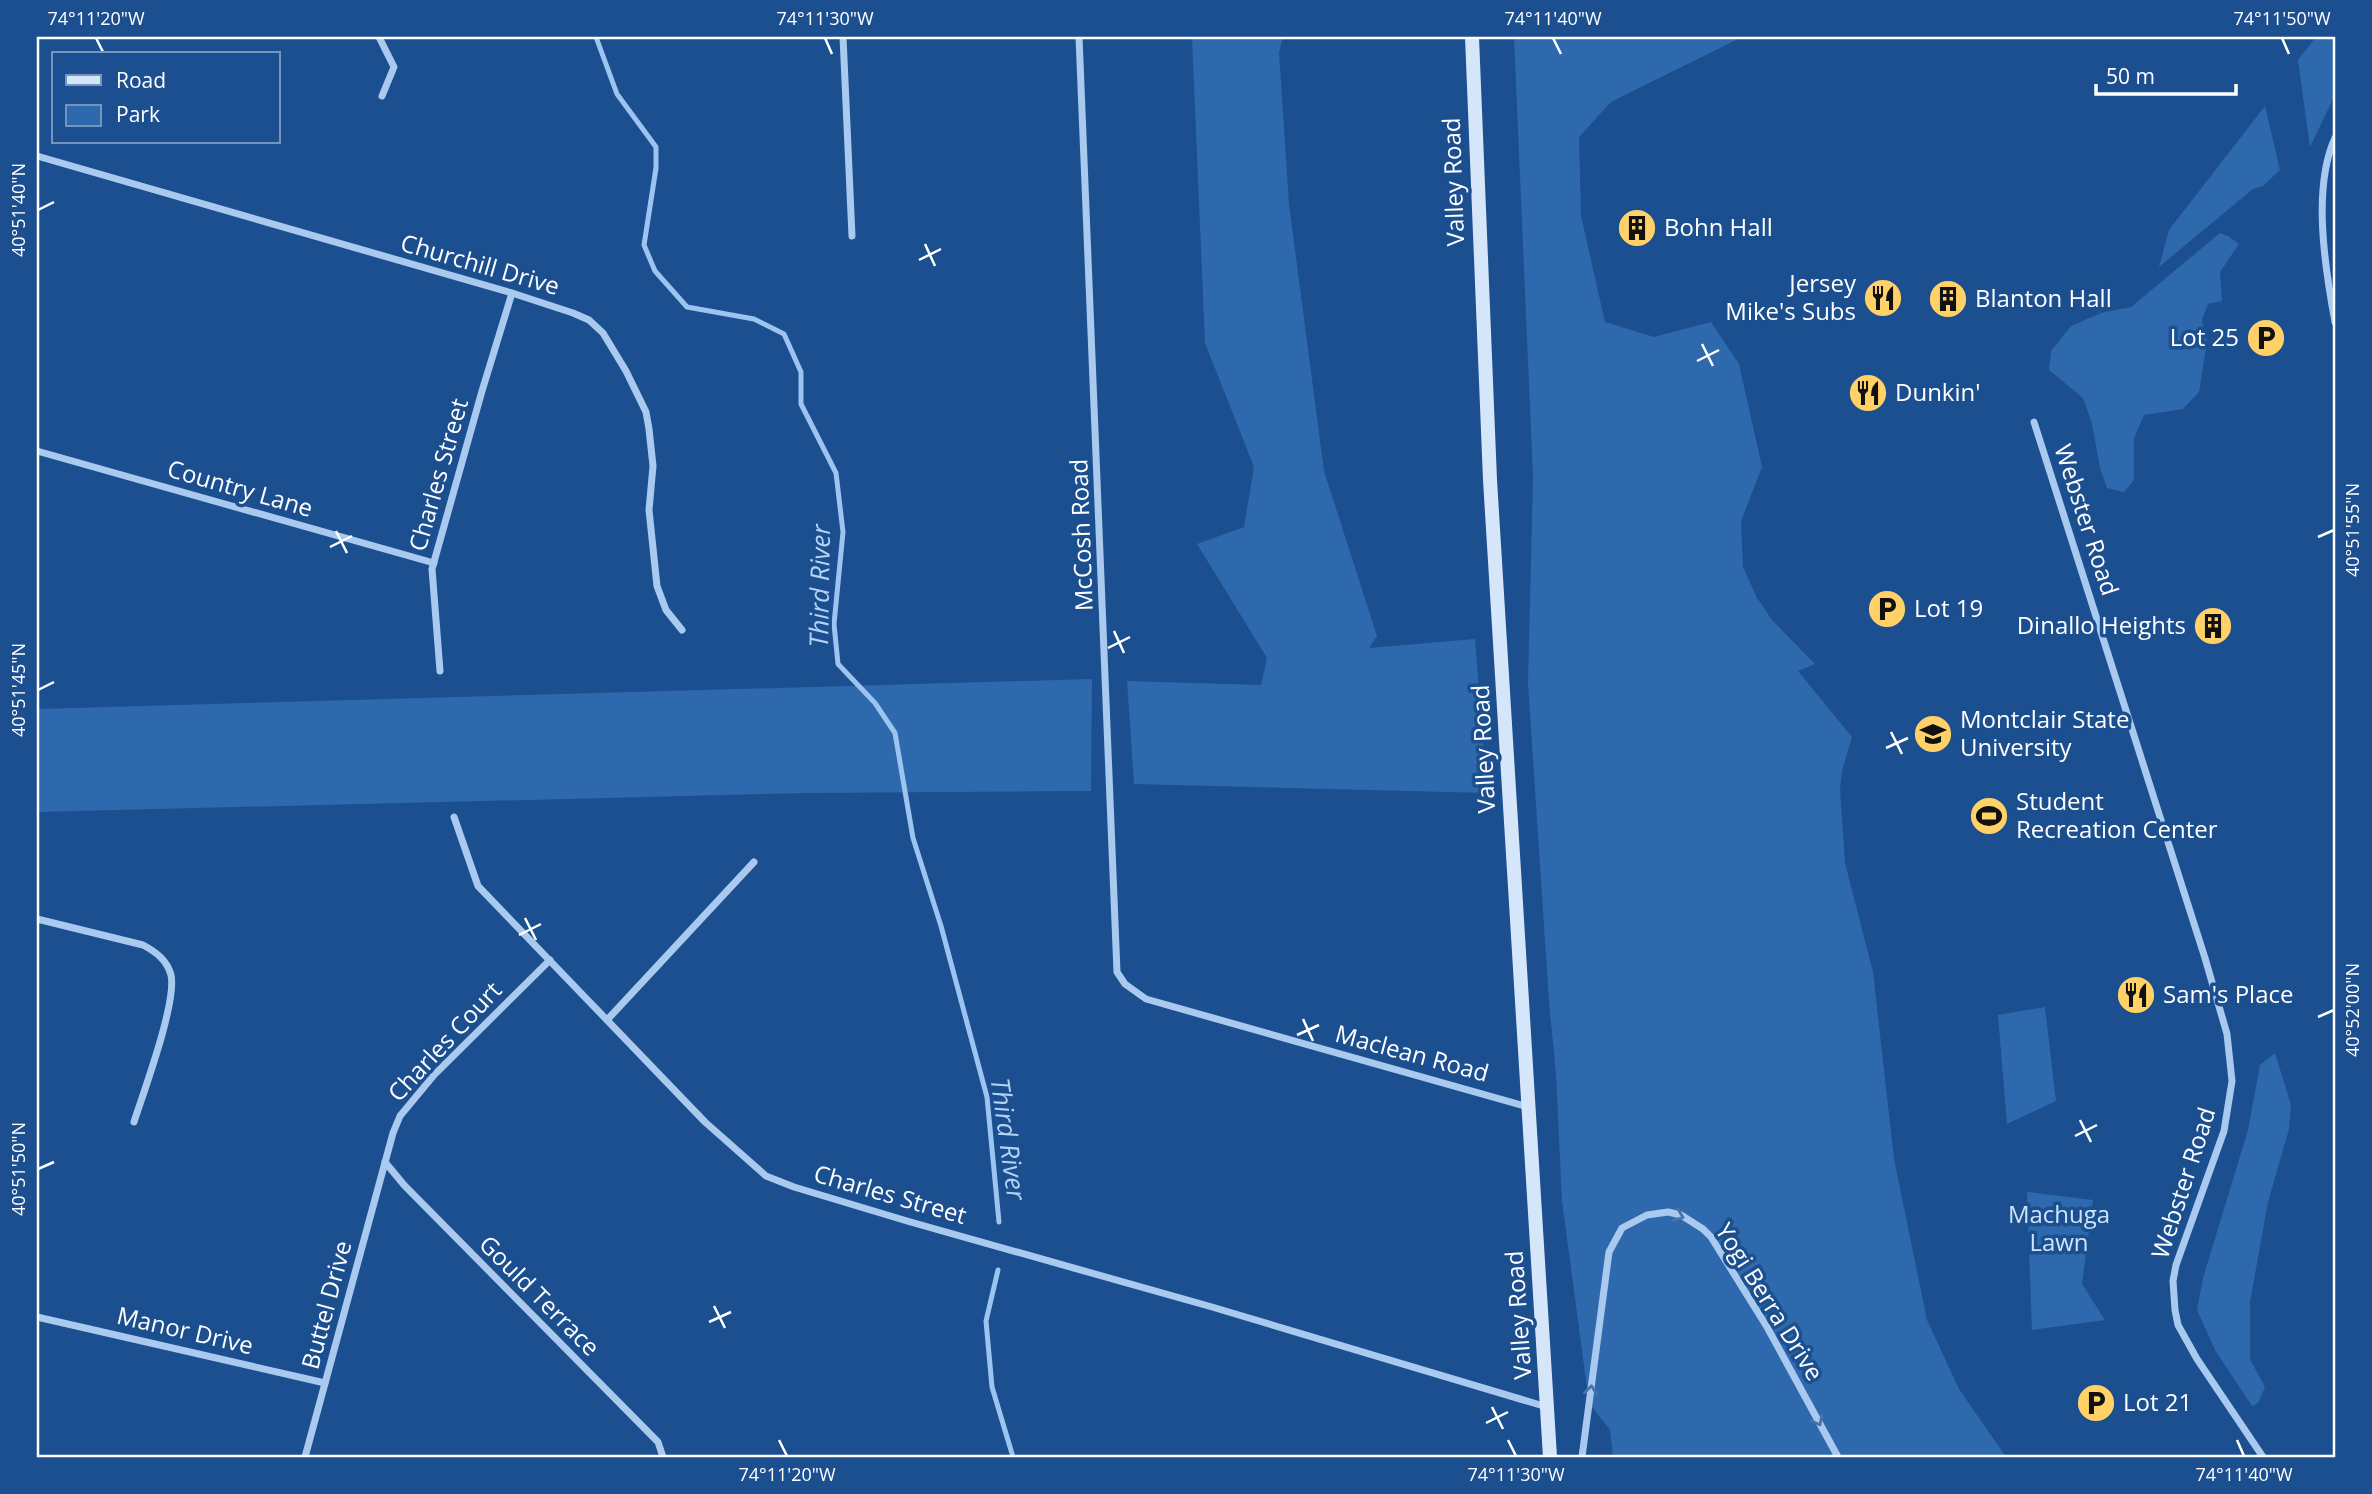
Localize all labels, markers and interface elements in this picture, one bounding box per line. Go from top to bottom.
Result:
text: 74°11'20"W [47,6,145,30]
text: 74°11'30"W [776,6,874,30]
text: 74°11'40"W [1504,6,1602,30]
text: 74°11'50"W [2233,6,2331,30]
legend [52,52,280,144]
scale bar [2096,52,2236,96]
text: 50 m [2106,62,2155,90]
text: Road [116,66,166,94]
text: Park [116,100,160,128]
street label: Valley Road [1434,117,1471,247]
text: 40°51'40"N [6,163,30,257]
building icon: Bohn Hall [1616,207,1658,249]
place label: Bohn Hall [1664,210,1773,243]
street label: Churchill Drive [397,225,564,302]
place label: Jersey Mike's Subs [1725,266,1857,327]
restaurant icon: Jersey Mike's Subs [1862,277,1904,319]
building icon: Blanton Hall [1927,278,1969,320]
place label: Blanton Hall [1975,281,2112,314]
parking icon: Lot 25 [2245,317,2287,359]
place label: Lot 25 [2170,320,2239,353]
restaurant icon: Dunkin' [1847,372,1889,414]
place label: Dunkin' [1895,375,1981,408]
street label: Charles Street [400,394,475,555]
street label: Webster Road [2047,440,2127,599]
street label: Country Lane [164,451,317,524]
street label: McCosh Road [1061,458,1100,612]
text: 40°51'55"N [2340,483,2364,577]
water label: Third River [800,522,838,648]
parking icon: Lot 19 [1866,588,1908,630]
place label: Lot 19 [1914,591,1983,624]
building icon: Dinallo Heights [2192,605,2234,647]
place label: Dinallo Heights [2017,608,2186,641]
text: 40°51'45"N [6,643,30,737]
street label: Valley Road [1463,684,1502,814]
place label: Montclair State University [1960,702,2129,763]
school or university icon: Montclair State University [1912,713,1954,755]
place label: Student Recreation Center [2016,784,2218,845]
sports icon: Student Recreation Center [1968,795,2010,837]
text: 40°52'00"N [2340,963,2364,1057]
street label: Charles Court [380,974,508,1108]
restaurant icon: Sam's Place [2115,974,2157,1016]
place label: Sam's Place [2163,977,2293,1010]
street label: Maclean Road [1332,1016,1493,1089]
water label: Third River [983,1075,1036,1204]
street label: Webster Road [2143,1103,2223,1262]
text: 40°51'50"N [6,1122,30,1216]
street label: Charles Street [810,1156,971,1231]
park label: Machuga Lawn [2008,1197,2110,1258]
one-way arrow [1672,1208,1684,1222]
street label: Yogi Berra Drive [1709,1216,1832,1386]
street label: Gould Terrace [472,1227,608,1363]
street label: Buttel Drive [293,1237,359,1373]
street label: Valley Road [1497,1250,1538,1380]
street label: Manor Drive [114,1298,257,1361]
parking icon: Lot 21 [2075,1382,2117,1424]
one-way arrow [1583,1384,1598,1395]
place label: Lot 21 [2123,1385,2192,1418]
one-way arrow [1810,1414,1824,1426]
text: 74°11'20"W [738,1462,836,1486]
text: 74°11'30"W [1467,1462,1565,1486]
text: 74°11'40"W [2195,1462,2293,1486]

